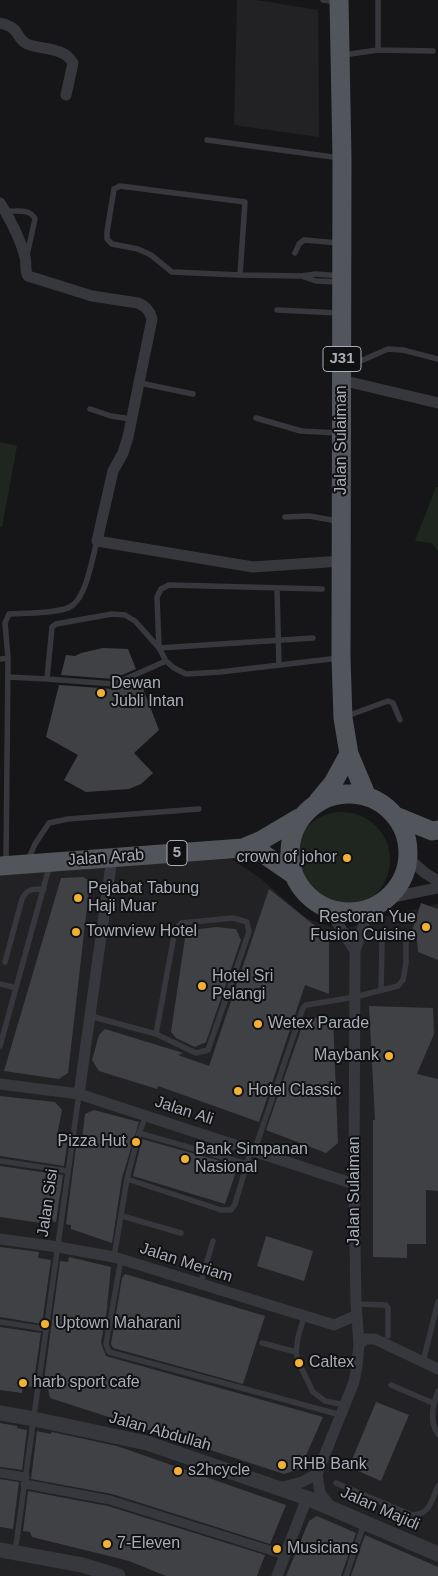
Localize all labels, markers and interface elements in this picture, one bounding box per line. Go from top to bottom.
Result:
road number: J31 [323,346,361,372]
street label: Jalan Sulaiman [332,385,352,495]
place label: Dewan Jubli Intan [111,674,184,712]
marker: Dewan Jubli Intan [95,687,107,699]
road number: 5 [167,840,187,866]
street label: Jalan Arab [67,846,145,870]
place label: crown of johor [237,848,337,868]
marker: crown of johor [341,852,353,864]
place label: Pejabat Tabung Haji Muar [88,879,199,917]
marker: Pejabat Tabung Haji Muar [72,892,84,904]
place label: Restoran Yue Fusion Cuisine [310,908,416,946]
marker: Restoran Yue Fusion Cuisine [420,921,432,933]
place label: Townview Hotel [86,922,197,942]
marker: Townview Hotel [70,926,82,938]
place label: Hotel Sri Pelangi [212,967,273,1005]
marker: Hotel Sri Pelangi [196,980,208,992]
place label: Wetex Parade [268,1014,369,1034]
marker: Wetex Parade [252,1018,264,1030]
place label: Maybank [314,1046,379,1066]
marker: Maybank [383,1050,395,1062]
place label: Hotel Classic [248,1081,341,1101]
marker: Hotel Classic [232,1085,244,1097]
street label: Jalan Ali [152,1093,216,1129]
place label: Pizza Hut [58,1132,126,1152]
marker: Pizza Hut [130,1136,142,1148]
street label: Jalan Sulaiman [345,1136,365,1246]
place label: Bank Simpanan Nasional [195,1140,308,1178]
marker: Bank Simpanan Nasional [179,1153,191,1165]
street label: Jalan Sisi [34,1168,62,1238]
street label: Jalan Meriam [137,1239,235,1287]
place label: Uptown Maharani [55,1314,180,1334]
marker: Uptown Maharani [39,1318,51,1330]
place label: Caltex [309,1353,354,1373]
marker: Caltex [293,1357,305,1369]
place label: harb sport cafe [33,1373,140,1393]
marker: harb sport cafe [17,1377,29,1389]
street label: Jalan Abdullah [107,1408,213,1456]
place label: RHB Bank [292,1455,367,1475]
marker: RHB Bank [276,1459,288,1471]
place label: s2hcycle [188,1461,250,1481]
marker: s2hcycle [172,1465,184,1477]
street label: Jalan Majidi [338,1483,422,1535]
place label: 7-Eleven [117,1534,180,1554]
marker: 7-Eleven [101,1538,113,1550]
place label: Musicians [287,1539,358,1559]
marker: Musicians [271,1543,283,1555]

